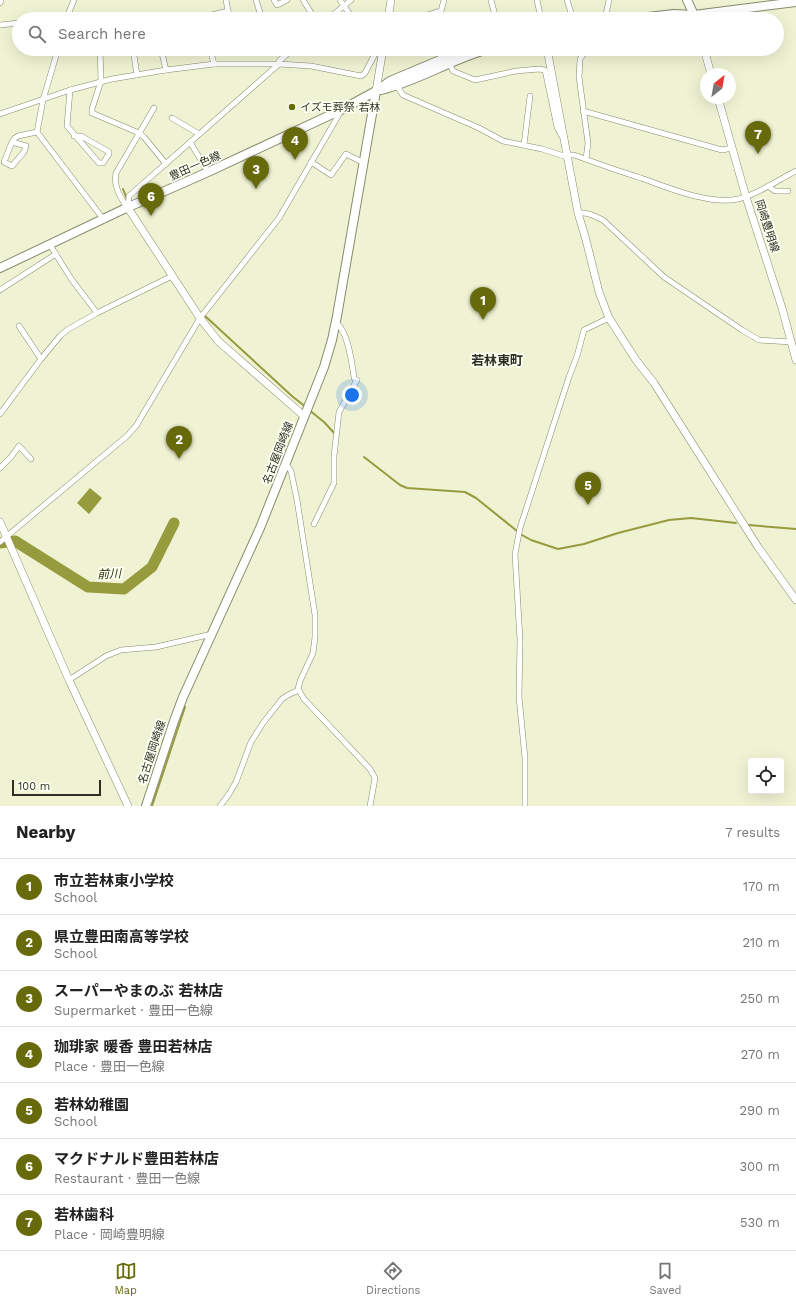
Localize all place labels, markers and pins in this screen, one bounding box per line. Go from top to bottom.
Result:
place label: イズモ葬祭 若林 [300,101,380,114]
marker: イズモ葬祭 若林 [287,102,297,112]
pin: 7 [745,121,771,154]
pin: 4 [282,127,308,160]
pin: 3 [243,156,269,189]
pin: 6 [138,183,164,216]
pin: 1 [470,287,496,320]
pin: 2 [166,426,192,459]
pin: 5 [575,472,601,505]

